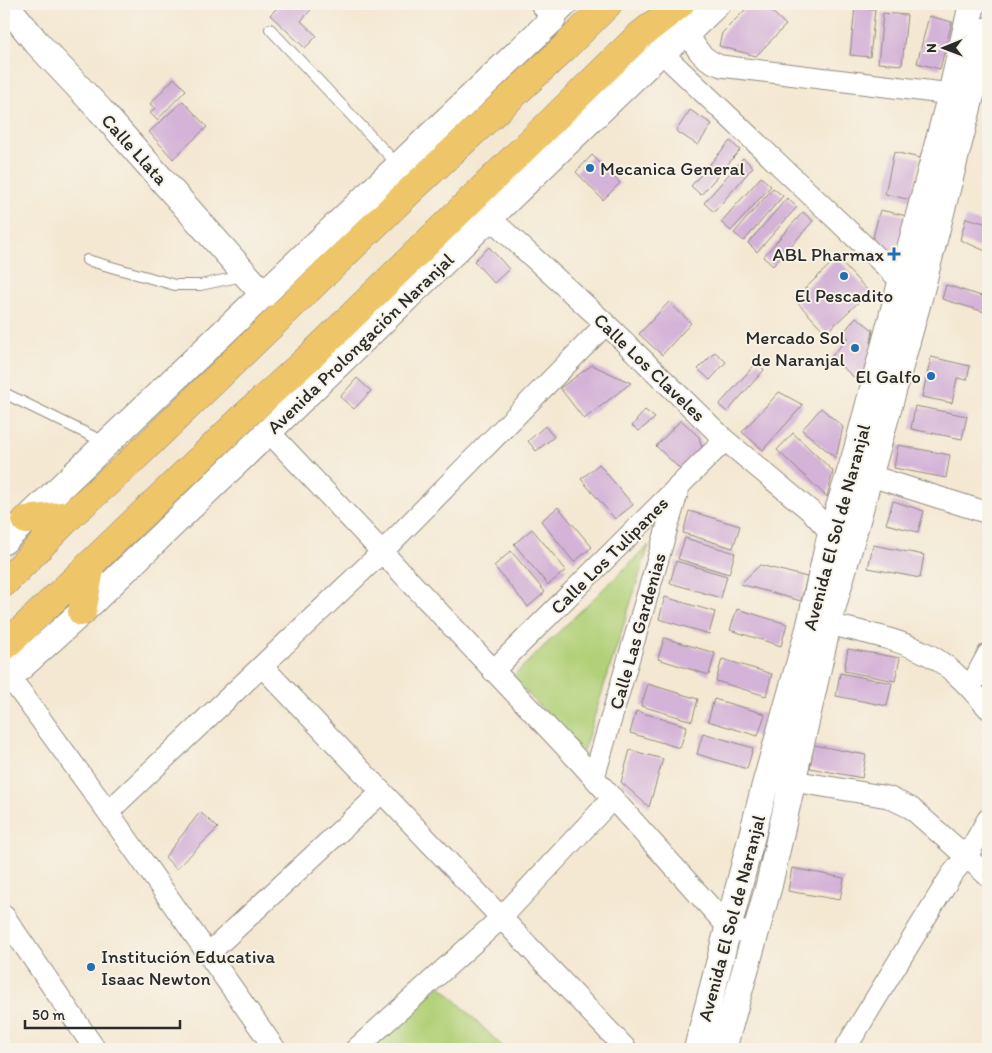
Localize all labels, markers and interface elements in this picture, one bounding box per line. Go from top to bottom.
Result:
north arrow [920,22,970,72]
text: N [923,43,940,53]
street label: Calle Llata [97,109,173,190]
place label: Mecanica General [600,157,745,180]
marker: Mecanica General [584,162,596,174]
place label: ABL Pharmax [773,243,885,266]
street label: Avenida Prolongación Naranjal [262,248,459,439]
marker: ABL Pharmax [888,248,900,260]
marker: El Pescadito [838,270,850,282]
place label: El Pescadito [795,284,893,307]
street label: Calle Los Claveles [589,308,710,427]
place label: Mercado Sol de Naranjal [745,326,846,371]
marker: Mercado Sol de Naranjal [849,342,861,354]
place label: El Galfo [856,365,921,388]
marker: El Galfo [925,370,937,382]
street label: Avenida El Sol de Naranjal [798,421,875,633]
street label: Calle Los Tulipanes [546,492,673,619]
street label: Calle Las Gardenias [604,550,671,712]
street label: Avenida El Sol de Naranjal [693,812,770,1024]
place label: Institución Educativa Isaac Newton [101,945,275,990]
marker: Institución Educativa Isaac Newton [85,961,97,973]
scale bar [25,998,180,1030]
text: 50 m [32,1006,65,1024]

